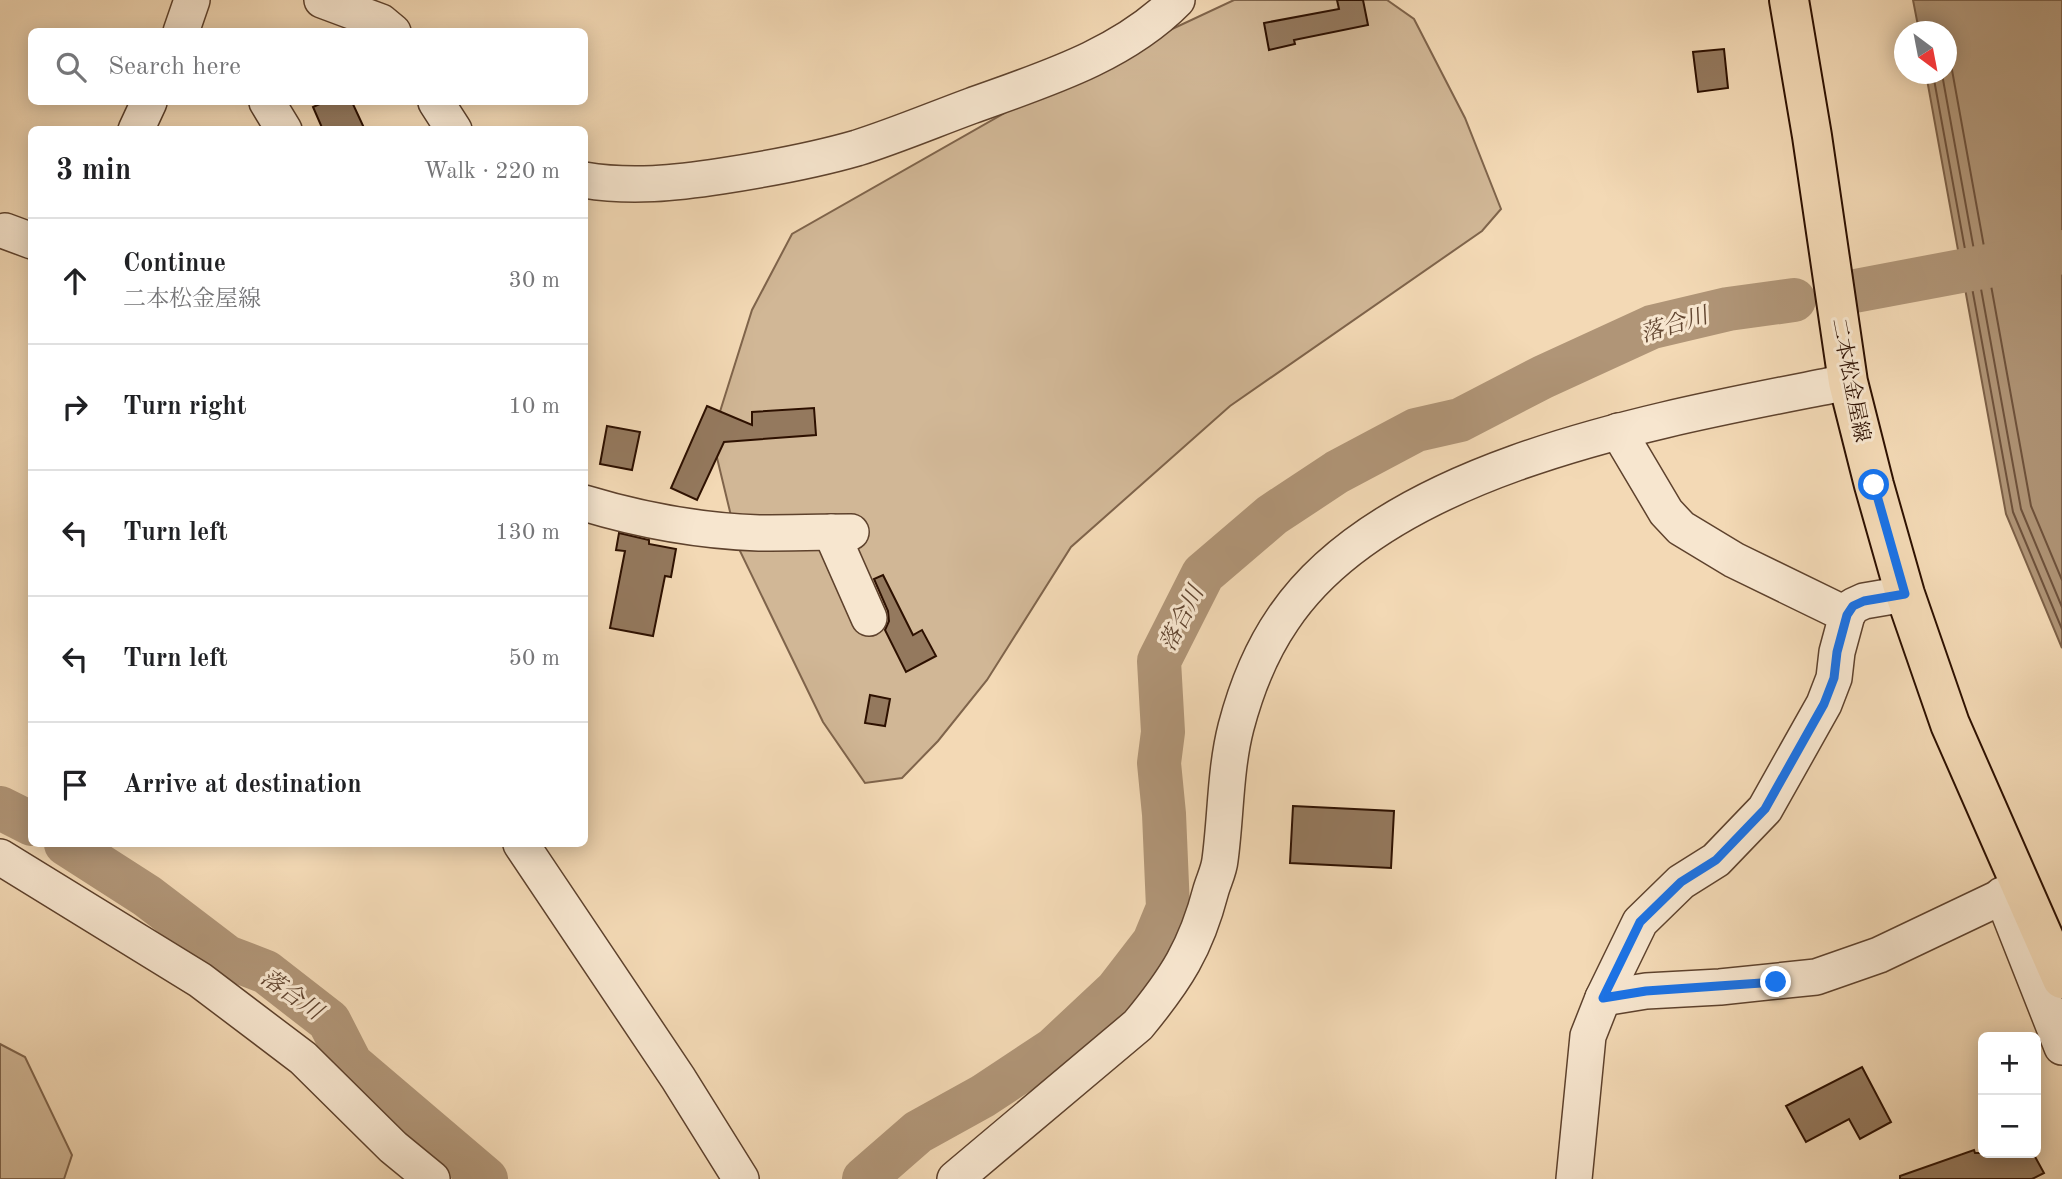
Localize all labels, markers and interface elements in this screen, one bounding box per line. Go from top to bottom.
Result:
north arrow [1894,21,1957,84]
search box [28,28,588,105]
icon: search [52,48,90,86]
text: Search here [108,54,241,80]
text: 3 min [56,156,131,186]
text: Walk · 220 m [424,160,560,183]
text: Continue [123,251,226,277]
icon: ahead [56,262,94,300]
text: 30 m [509,269,560,292]
text: 二本松金屋線 [123,288,261,311]
water label: 落合川 [1637,302,1714,347]
street label: 二本松金屋線 [1827,316,1874,444]
icon: right [56,388,94,426]
text: Turn right [123,394,246,420]
text: 10 m [509,395,560,418]
route start [1858,469,1889,500]
icon: left [56,514,94,552]
text: Turn left [123,520,228,546]
text: 130 m [495,521,560,544]
water label: 落合川 [1155,579,1210,655]
icon: left [56,640,94,678]
text: Turn left [123,646,228,672]
text: 50 m [509,647,560,670]
icon: arrive [56,766,94,804]
text: Arrive at destination [123,772,362,798]
water label: 落合川 [256,964,330,1026]
route end [1760,966,1791,997]
map controls [1978,1032,2041,1158]
button: + [1978,1032,2041,1095]
button: − [1978,1095,2041,1158]

